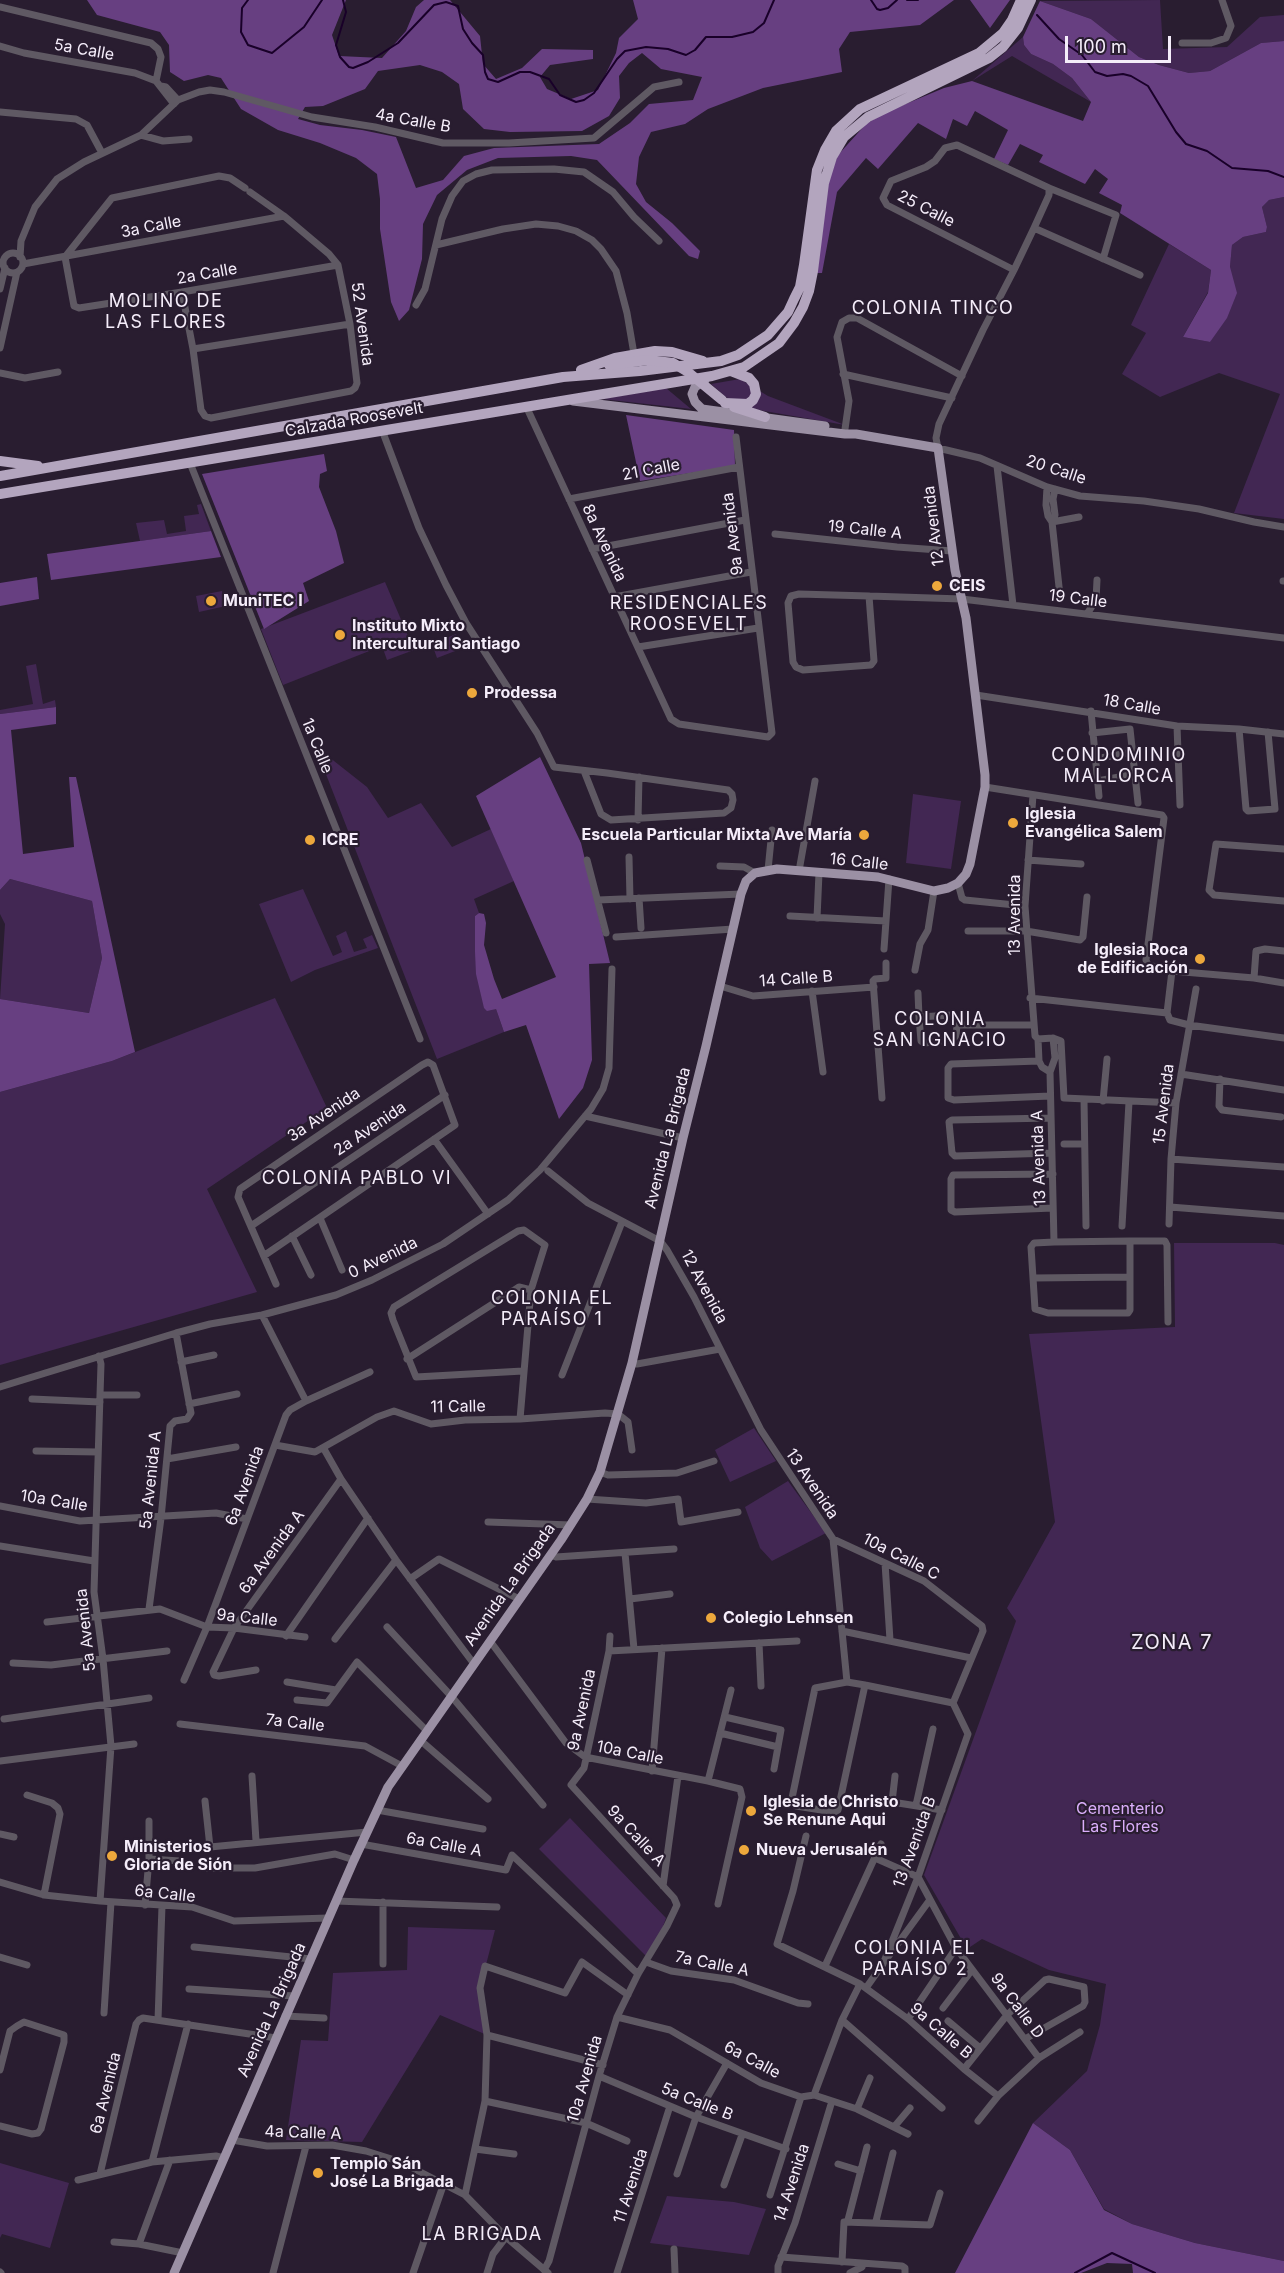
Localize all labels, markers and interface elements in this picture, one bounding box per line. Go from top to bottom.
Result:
scale bar [1068,24,1174,62]
street label: 5a Calle [52,35,116,65]
text: 100 m [1076,36,1127,57]
street label: 4a Calle B [374,105,452,137]
street label: 25 Calle [894,186,958,232]
street label: 3a Calle [119,212,183,242]
street label: 2a Calle [175,259,239,289]
street label: 52 Avenida [347,281,377,367]
district label: MOLINO DE LAS FLORES [105,291,227,334]
district label: COLONIA TINCO [852,298,1014,320]
street label: Calzada Roosevelt [284,398,424,442]
street label: 20 Calle [1024,451,1088,489]
street label: 21 Calle [620,455,682,485]
street label: 12 Avenida [920,485,948,567]
street label: 9a Avenida [718,491,748,577]
street label: 8a Avenida [578,501,630,585]
street label: 19 Calle A [827,517,903,543]
place label: CEIS [949,576,986,596]
marker: CEIS [930,579,944,593]
street label: 19 Calle [1048,586,1108,612]
place label: MuniTEC I [223,591,303,611]
district label: RESIDENCIALES ROOSEVELT [610,593,768,636]
marker: MuniTEC I [204,594,218,608]
place label: Instituto Mixto Intercultural Santiago [352,616,520,654]
marker: Instituto Mixto Intercultural Santiago [333,628,347,642]
place label: Prodessa [484,683,557,703]
marker: Prodessa [465,686,479,700]
street label: 18 Calle [1101,690,1163,720]
street label: 1a Calle [297,716,337,776]
district label: CONDOMINIO MALLORCA [1051,745,1187,788]
place label: Iglesia Evangélica Salem [1025,804,1163,842]
marker: Iglesia Evangélica Salem [1006,816,1020,830]
place label: Escuela Particular Mixta Ave María [582,825,852,845]
marker: Escuela Particular Mixta Ave María [857,828,871,842]
place label: ICRE [322,830,359,850]
marker: ICRE [303,833,317,847]
street label: 16 Calle [829,849,889,875]
street label: 13 Avenida [1005,875,1025,955]
place label: Iglesia Roca de Edificación [1077,940,1188,978]
marker: Iglesia Roca de Edificación [1193,952,1207,966]
street label: 14 Calle B [758,967,834,991]
district label: COLONIA SAN IGNACIO [873,1009,1007,1052]
street label: 15 Avenida [1150,1063,1178,1145]
street label: Avenida La Brigada [641,1065,695,1211]
street label: 3a Avenida [284,1084,364,1146]
street label: 2a Avenida [330,1098,410,1160]
street label: 13 Avenida A [1028,1109,1050,1207]
district label: COLONIA PABLO VI [262,1168,452,1190]
street label: 0 Avenida [345,1233,421,1283]
street label: 12 Avenida [677,1247,731,1327]
district label: COLONIA EL PARAÍSO 1 [491,1288,613,1330]
street label: 11 Calle [430,1397,486,1417]
street label: 5a Avenida A [136,1430,166,1530]
street label: 6a Avenida [222,1443,268,1529]
street label: 13 Avenida [781,1445,843,1523]
street label: 10a Calle [19,1486,89,1516]
street label: 6a Avenida A [235,1506,309,1598]
street label: Avenida La Brigada [460,1520,560,1650]
street label: 10a Calle C [859,1529,943,1585]
street label: 5a Avenida [72,1588,100,1672]
street label: 9a Calle [216,1605,278,1631]
place label: Colegio Lehnsen [723,1608,854,1628]
marker: Colegio Lehnsen [704,1611,718,1625]
district label: ZONA 7 [1131,1631,1213,1655]
street label: 9a Avenida [564,1667,600,1753]
street label: 7a Calle [264,1710,326,1736]
street label: 10a Calle [595,1737,665,1769]
place label: Iglesia de Christo Se Renune Aqui [763,1792,898,1830]
street label: 13 Avenida B [890,1794,940,1890]
park label: Cementerio Las Flores [1076,1799,1164,1837]
street label: 9a Calle A [603,1801,669,1871]
marker: Iglesia de Christo Se Renune Aqui [744,1804,758,1818]
street label: 6a Calle A [405,1829,483,1861]
place label: Ministerios Gloria de Sión [124,1837,232,1875]
place label: Nueva Jerusalén [756,1840,887,1860]
marker: Nueva Jerusalén [737,1843,751,1857]
marker: Ministerios Gloria de Sión [105,1849,119,1863]
street label: 6a Calle [134,1881,196,1907]
district label: COLONIA EL PARAÍSO 2 [854,1938,976,1980]
street label: Avenida La Brigada [234,1940,310,2080]
street label: 7a Calle A [673,1947,751,1981]
street label: 9a Calle D [986,1969,1048,2043]
street label: 9a Calle B [906,1999,976,2063]
street label: 10a Avenida [563,2033,607,2125]
street label: 6a Calle [720,2037,784,2083]
street label: 6a Avenida [87,2050,125,2136]
street label: 5a Calle B [658,2079,736,2125]
street label: 4a Calle A [264,2122,342,2144]
street label: 14 Avenida [770,2141,814,2225]
street label: 11 Avenida [610,2146,652,2226]
place label: Templo Sán José La Brigada [330,2154,454,2192]
marker: Templo Sán José La Brigada [311,2166,325,2180]
district label: LA BRIGADA [421,2224,543,2246]

